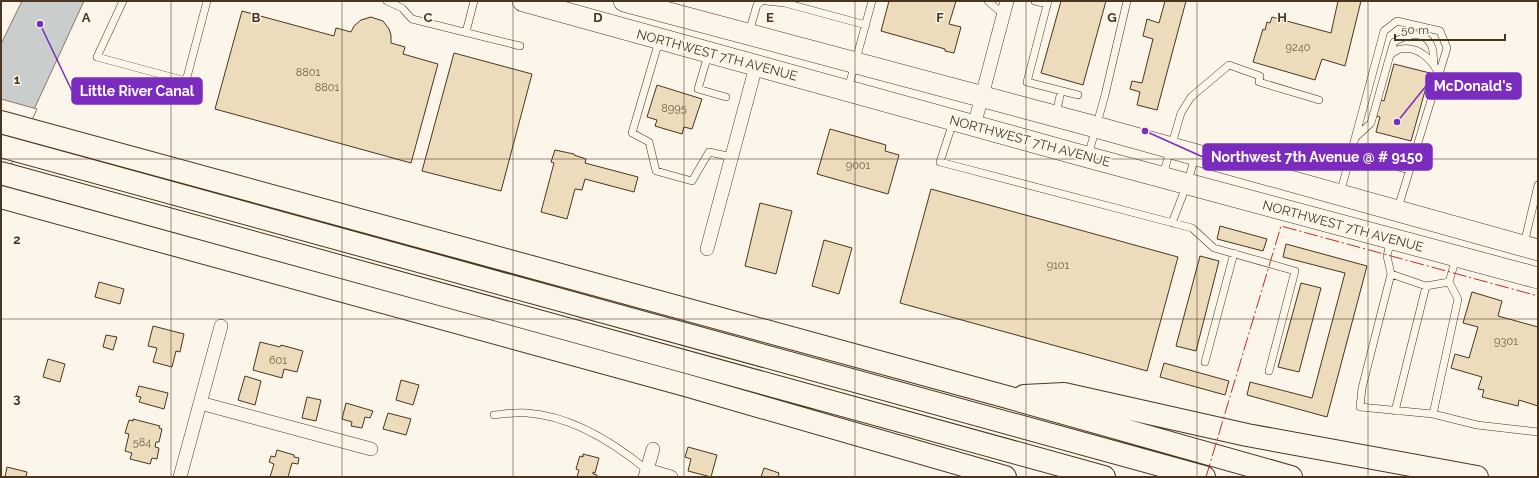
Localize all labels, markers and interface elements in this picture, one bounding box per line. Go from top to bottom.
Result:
text: A [82,10,91,25]
text: B [252,10,261,25]
text: C [424,10,433,25]
text: D [593,10,603,25]
text: E [766,10,774,25]
text: F [936,10,944,25]
text: G [1107,10,1117,25]
text: H [1277,10,1287,25]
scale bar [1395,16,1505,42]
text: 50 m [1401,23,1429,37]
street label: NORTHWEST 7TH AVENUE [635,26,799,84]
house number: 9240 [1286,41,1311,54]
house number: 8801 [296,66,321,79]
text: 1 [14,72,21,87]
callout: McDonald's [1426,73,1521,99]
callout: Little River Canal [72,78,202,104]
text: McDonald's [1434,78,1512,94]
house number: 8801 [315,81,340,94]
text: Little River Canal [80,83,195,99]
house number: 8995 [661,102,687,115]
street label: NORTHWEST 7TH AVENUE [948,112,1112,170]
callout: Northwest 7th Avenue @ # 9150 [1203,144,1432,170]
text: Northwest 7th Avenue @ # 9150 [1211,149,1423,165]
house number: 9001 [846,159,871,172]
street label: NORTHWEST 7TH AVENUE [1261,197,1425,255]
text: 2 [13,232,21,247]
house number: 9101 [1047,259,1070,272]
house number: 9301 [1494,335,1518,348]
house number: 601 [269,354,287,367]
text: 3 [13,391,21,406]
house number: 584 [133,436,151,449]

